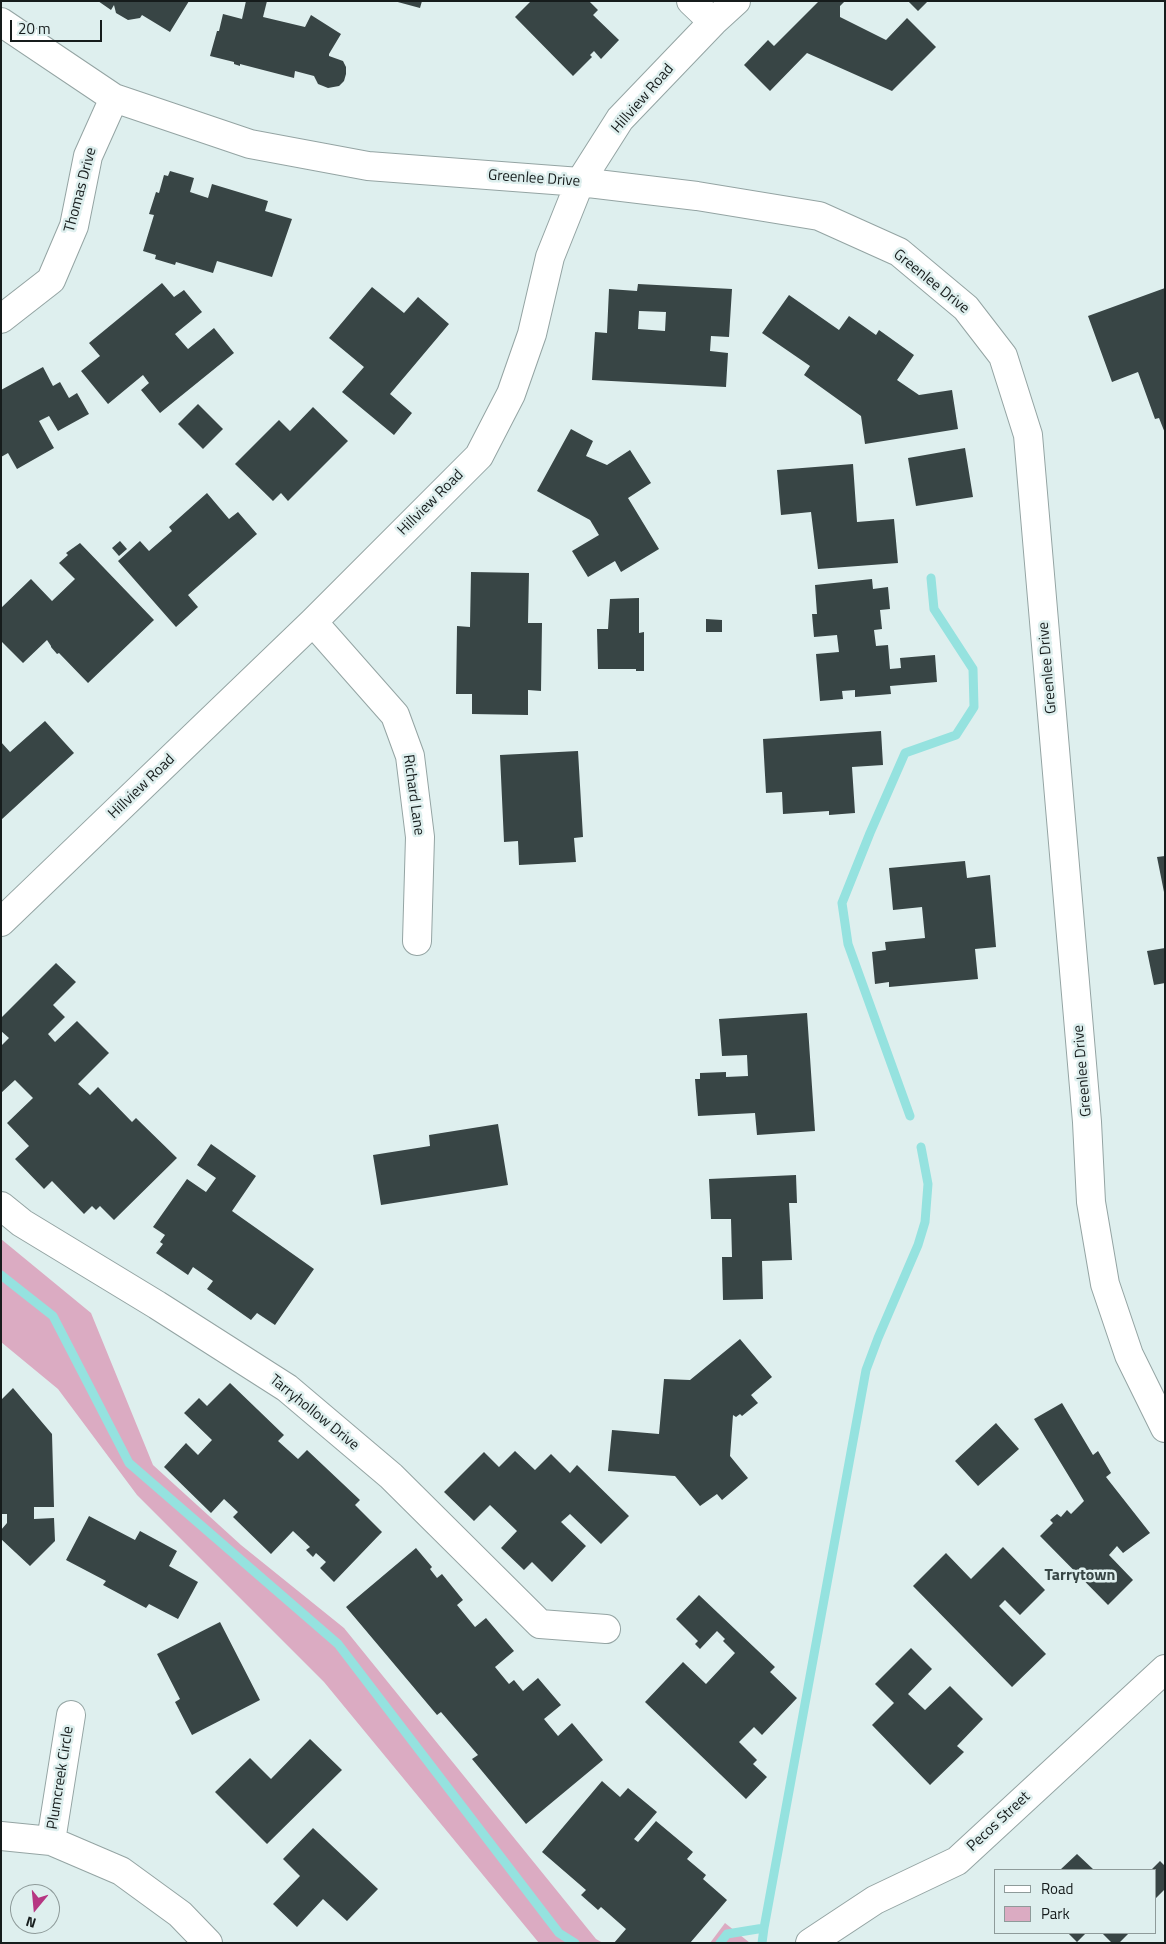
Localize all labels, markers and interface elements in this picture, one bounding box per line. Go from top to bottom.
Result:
scale bar [12,10,105,42]
text: 20 m [18,17,51,40]
street label: Hillview Road [608,61,678,137]
street label: Thomas Drive [61,146,101,234]
street label: Greenlee Drive [487,167,581,191]
street label: Greenlee Drive [890,246,972,318]
street label: Hillview Road [394,466,468,540]
street label: Greenlee Drive [1035,621,1061,715]
street label: Hillview Road [105,751,179,823]
street label: Richard Lane [398,754,428,836]
street label: Greenlee Drive [1070,1024,1096,1118]
street label: Tarryhollow Drive [266,1371,362,1455]
district label: Tarrytown [1045,1566,1115,1586]
street label: Plumcreek Circle [44,1725,78,1831]
street label: Pecos Street [964,1788,1034,1856]
legend [994,1869,1156,1934]
text: Road [1041,1877,1073,1900]
north arrow [10,1884,60,1934]
text: Park [1041,1902,1070,1925]
text: N [23,1911,38,1934]

